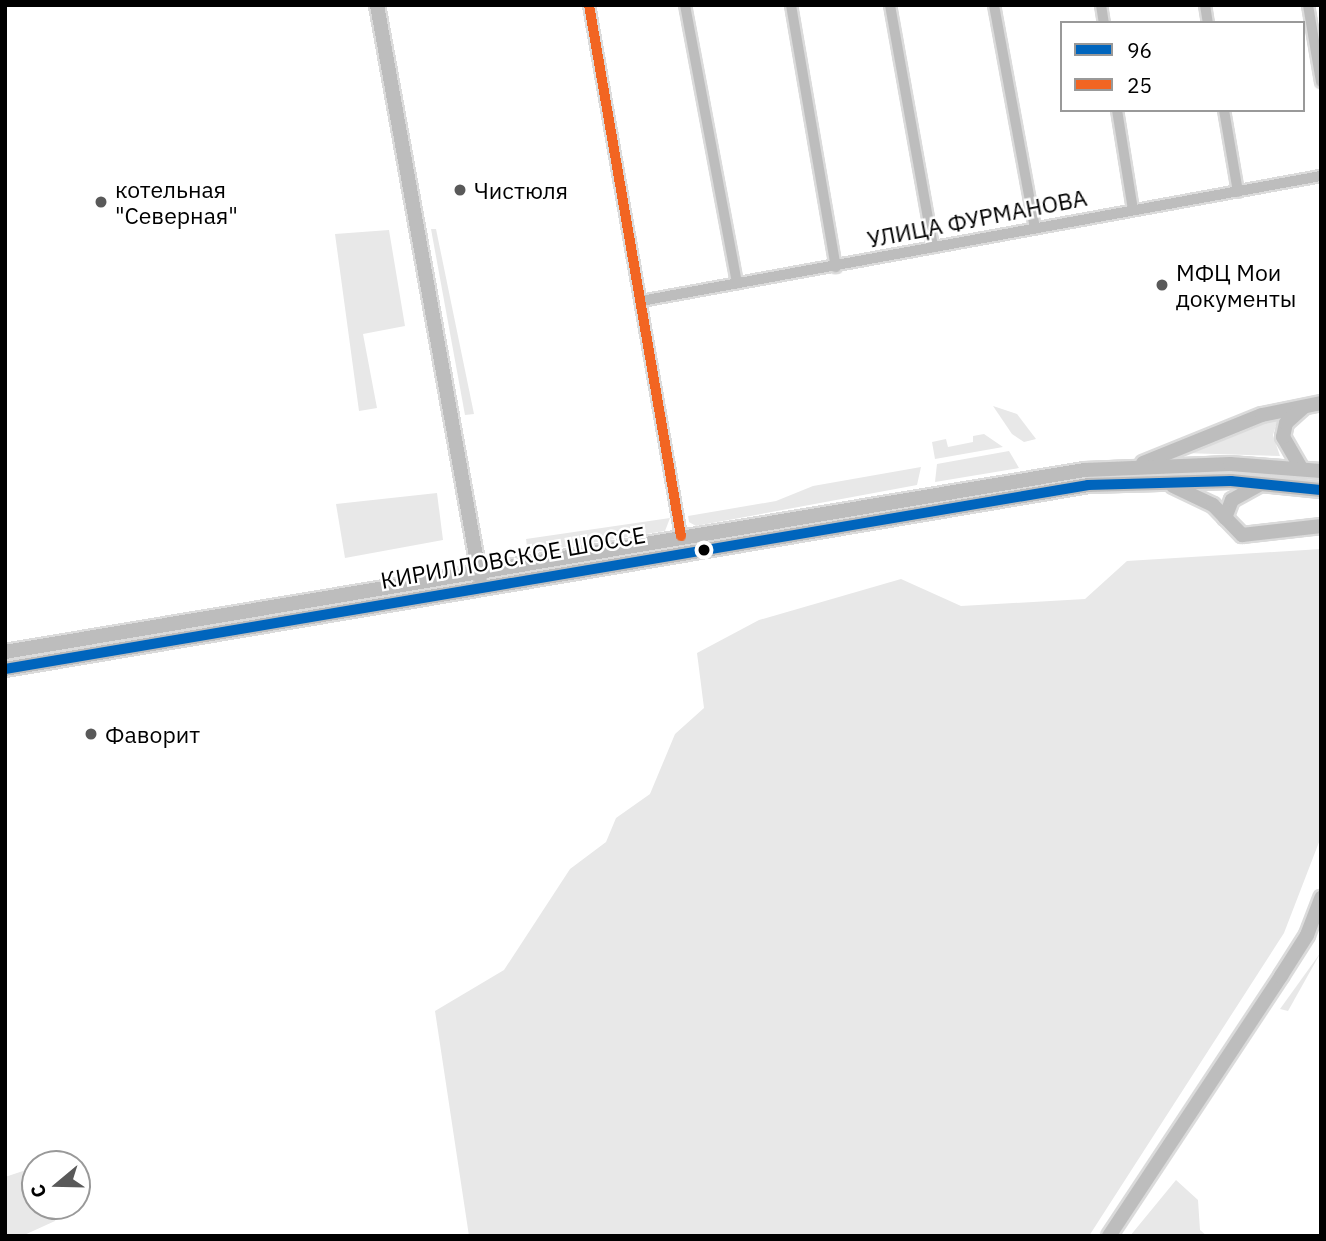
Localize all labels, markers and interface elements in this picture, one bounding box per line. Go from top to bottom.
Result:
legend [1060,21,1305,112]
text: 96 [1127,36,1152,64]
text: 25 [1127,71,1152,99]
place label: котельная "Северная" [115,175,238,229]
place label: Чистюля [474,176,568,204]
marker: Чистюля [452,182,468,198]
street label: УЛИЦА ФУРМАНОВА [865,183,1089,253]
marker: котельная "Северная" [93,194,109,210]
place label: МФЦ Мои документы [1176,258,1296,312]
marker: МФЦ Мои документы [1154,277,1170,293]
street label: КИРИЛЛОВСКОЕ ШОССЕ [378,520,648,594]
unlabelled marker [697,543,711,557]
place label: Фаворит [105,720,200,748]
marker: Фаворит [83,726,99,742]
north arrow [21,1150,91,1220]
text: С [25,1181,51,1201]

